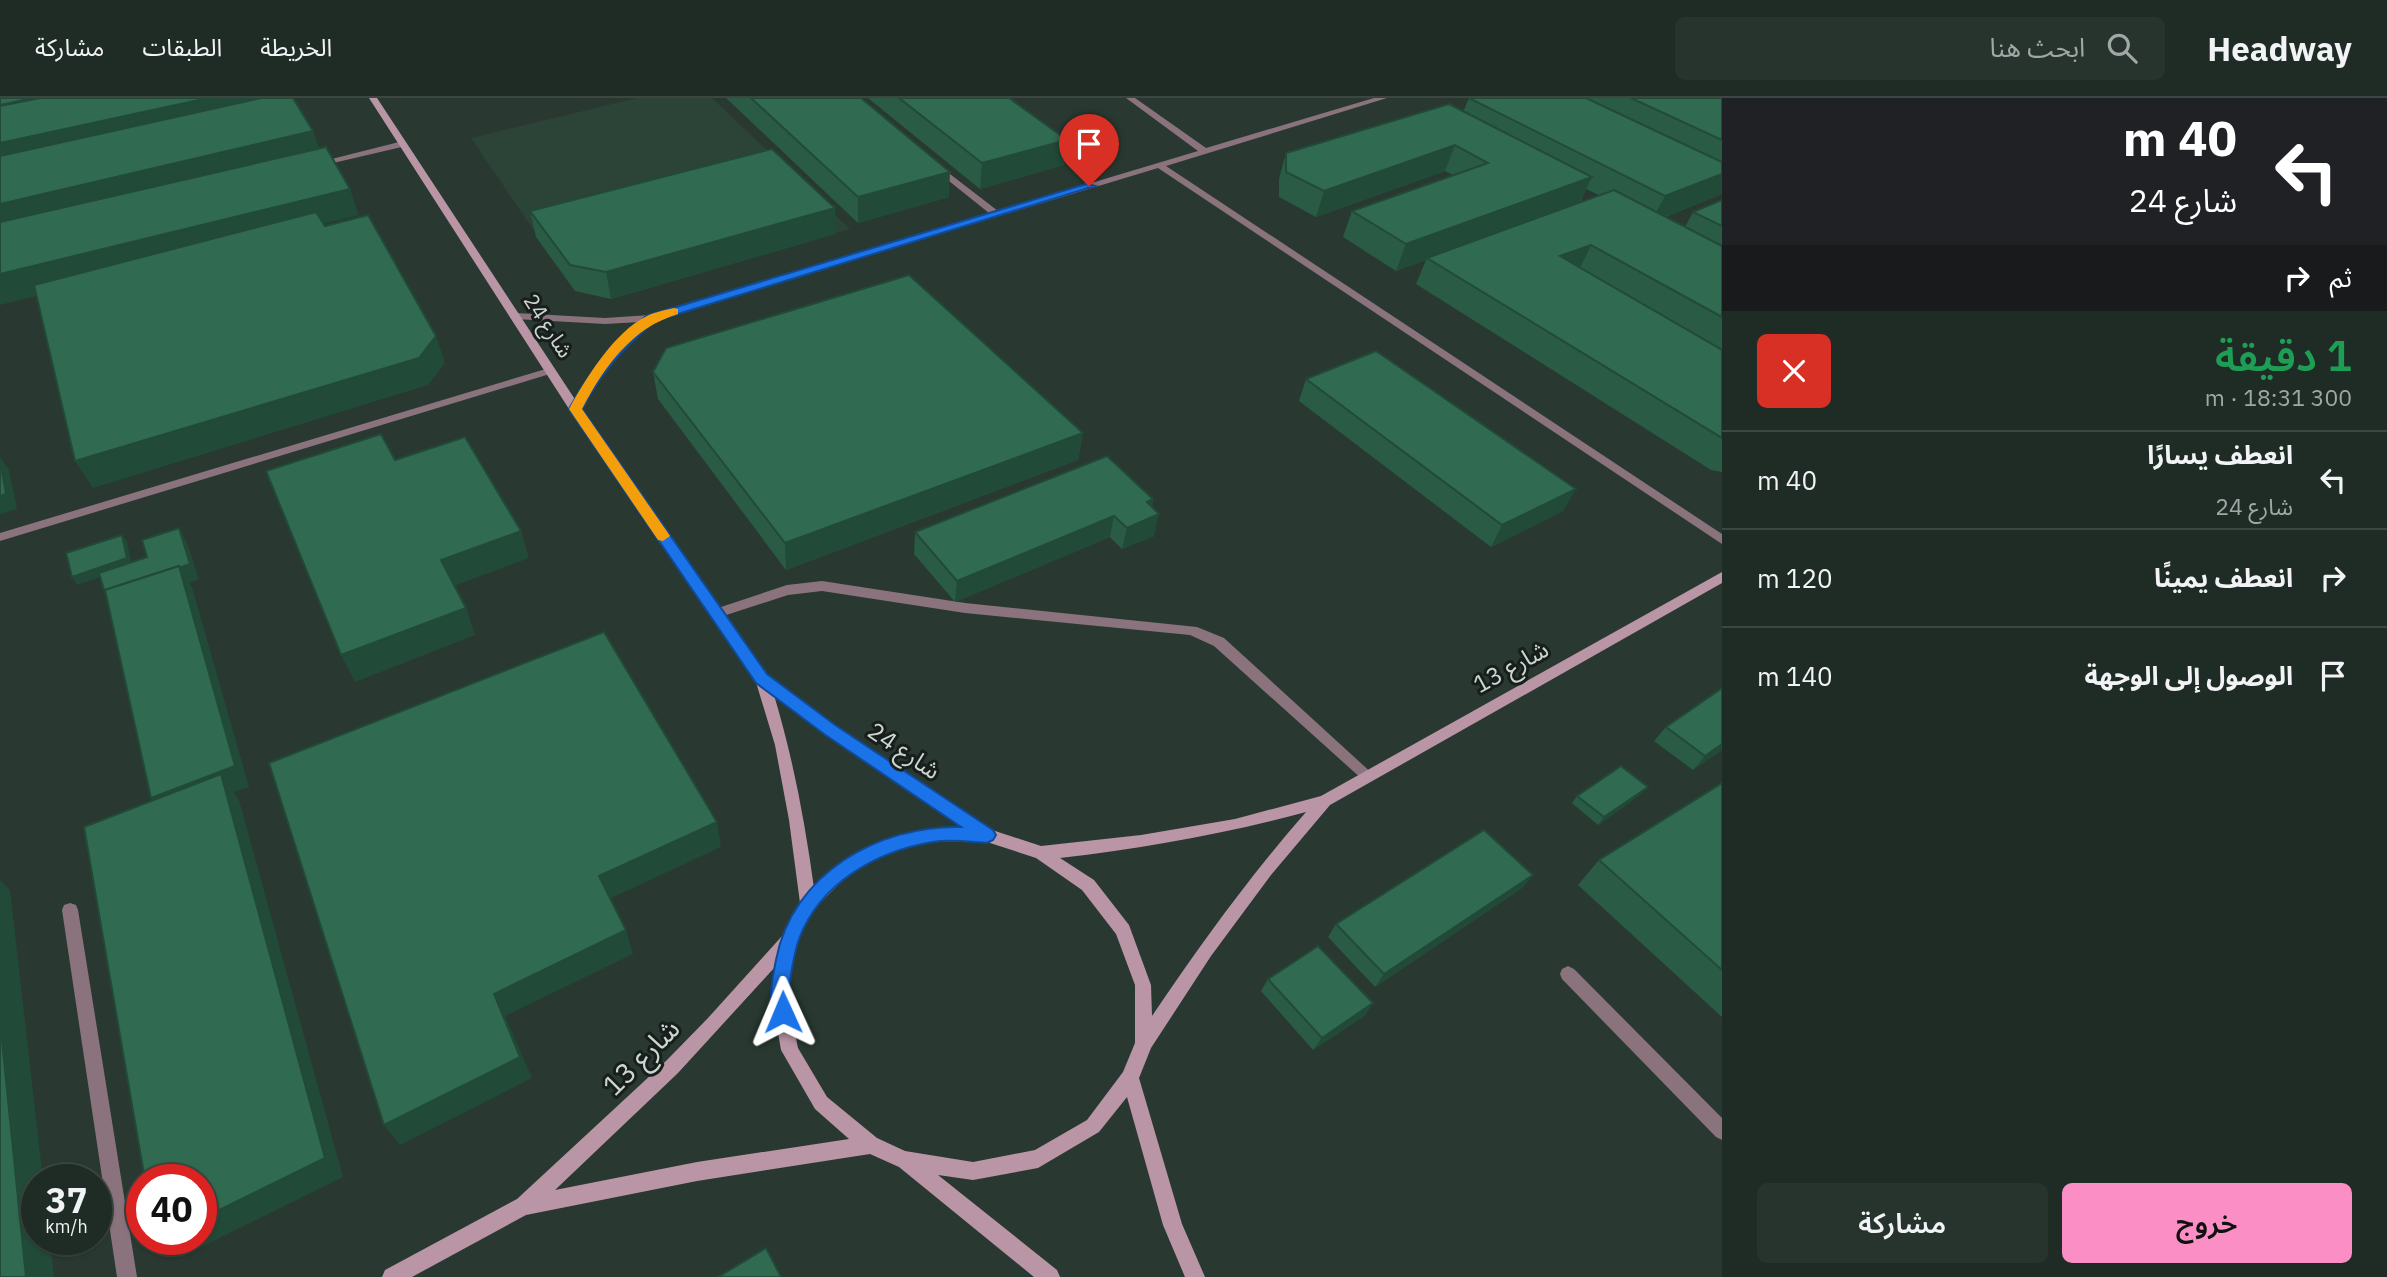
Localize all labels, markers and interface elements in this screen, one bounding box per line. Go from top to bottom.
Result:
search box [1675,17,2165,80]
text: Headway [2207,27,2352,70]
icon: search [2103,29,2141,67]
text: ابحث هنا [1990,30,2085,64]
text: مشاركة [35,31,104,63]
text: الطبقات [142,31,222,63]
text: الخريطة [260,31,332,63]
text: 40 m [2123,106,2237,169]
pin [1059,114,1119,186]
icon: arrive [1070,125,1108,163]
icon: left [2261,126,2352,217]
text: شارع 24 [2129,179,2237,221]
icon: right [2278,259,2316,297]
text: ثم [2330,260,2352,294]
street label: شارع 24 [516,288,580,364]
text: 1 دقيقة [2215,328,2352,383]
button: close [1757,334,1831,408]
text: 300 m · 18:31 [2205,382,2352,412]
text: انعطف يسارًا [2147,437,2293,471]
icon: left [2314,461,2352,499]
text: 40 m [1757,463,1817,497]
text: شارع 24 [2215,491,2293,521]
icon: right [2314,559,2352,597]
text: انعطف يمينًا [2154,560,2293,594]
text: 120 m [1757,561,1833,595]
street label: شارع 13 [1467,632,1555,702]
icon: arrive [2314,657,2352,695]
text: الوصول إلى الوجهة [2084,658,2293,692]
text: 140 m [1757,659,1833,693]
street label: شارع 24 [861,714,947,788]
position arrow [746,975,820,1049]
street label: شارع 13 [594,1010,689,1105]
speed limit sign: 40 [126,1164,217,1255]
text: 37 [45,1177,88,1223]
button: مشاركة [1757,1183,2048,1263]
button: خروج [2062,1183,2352,1263]
text: km/h [45,1215,88,1238]

